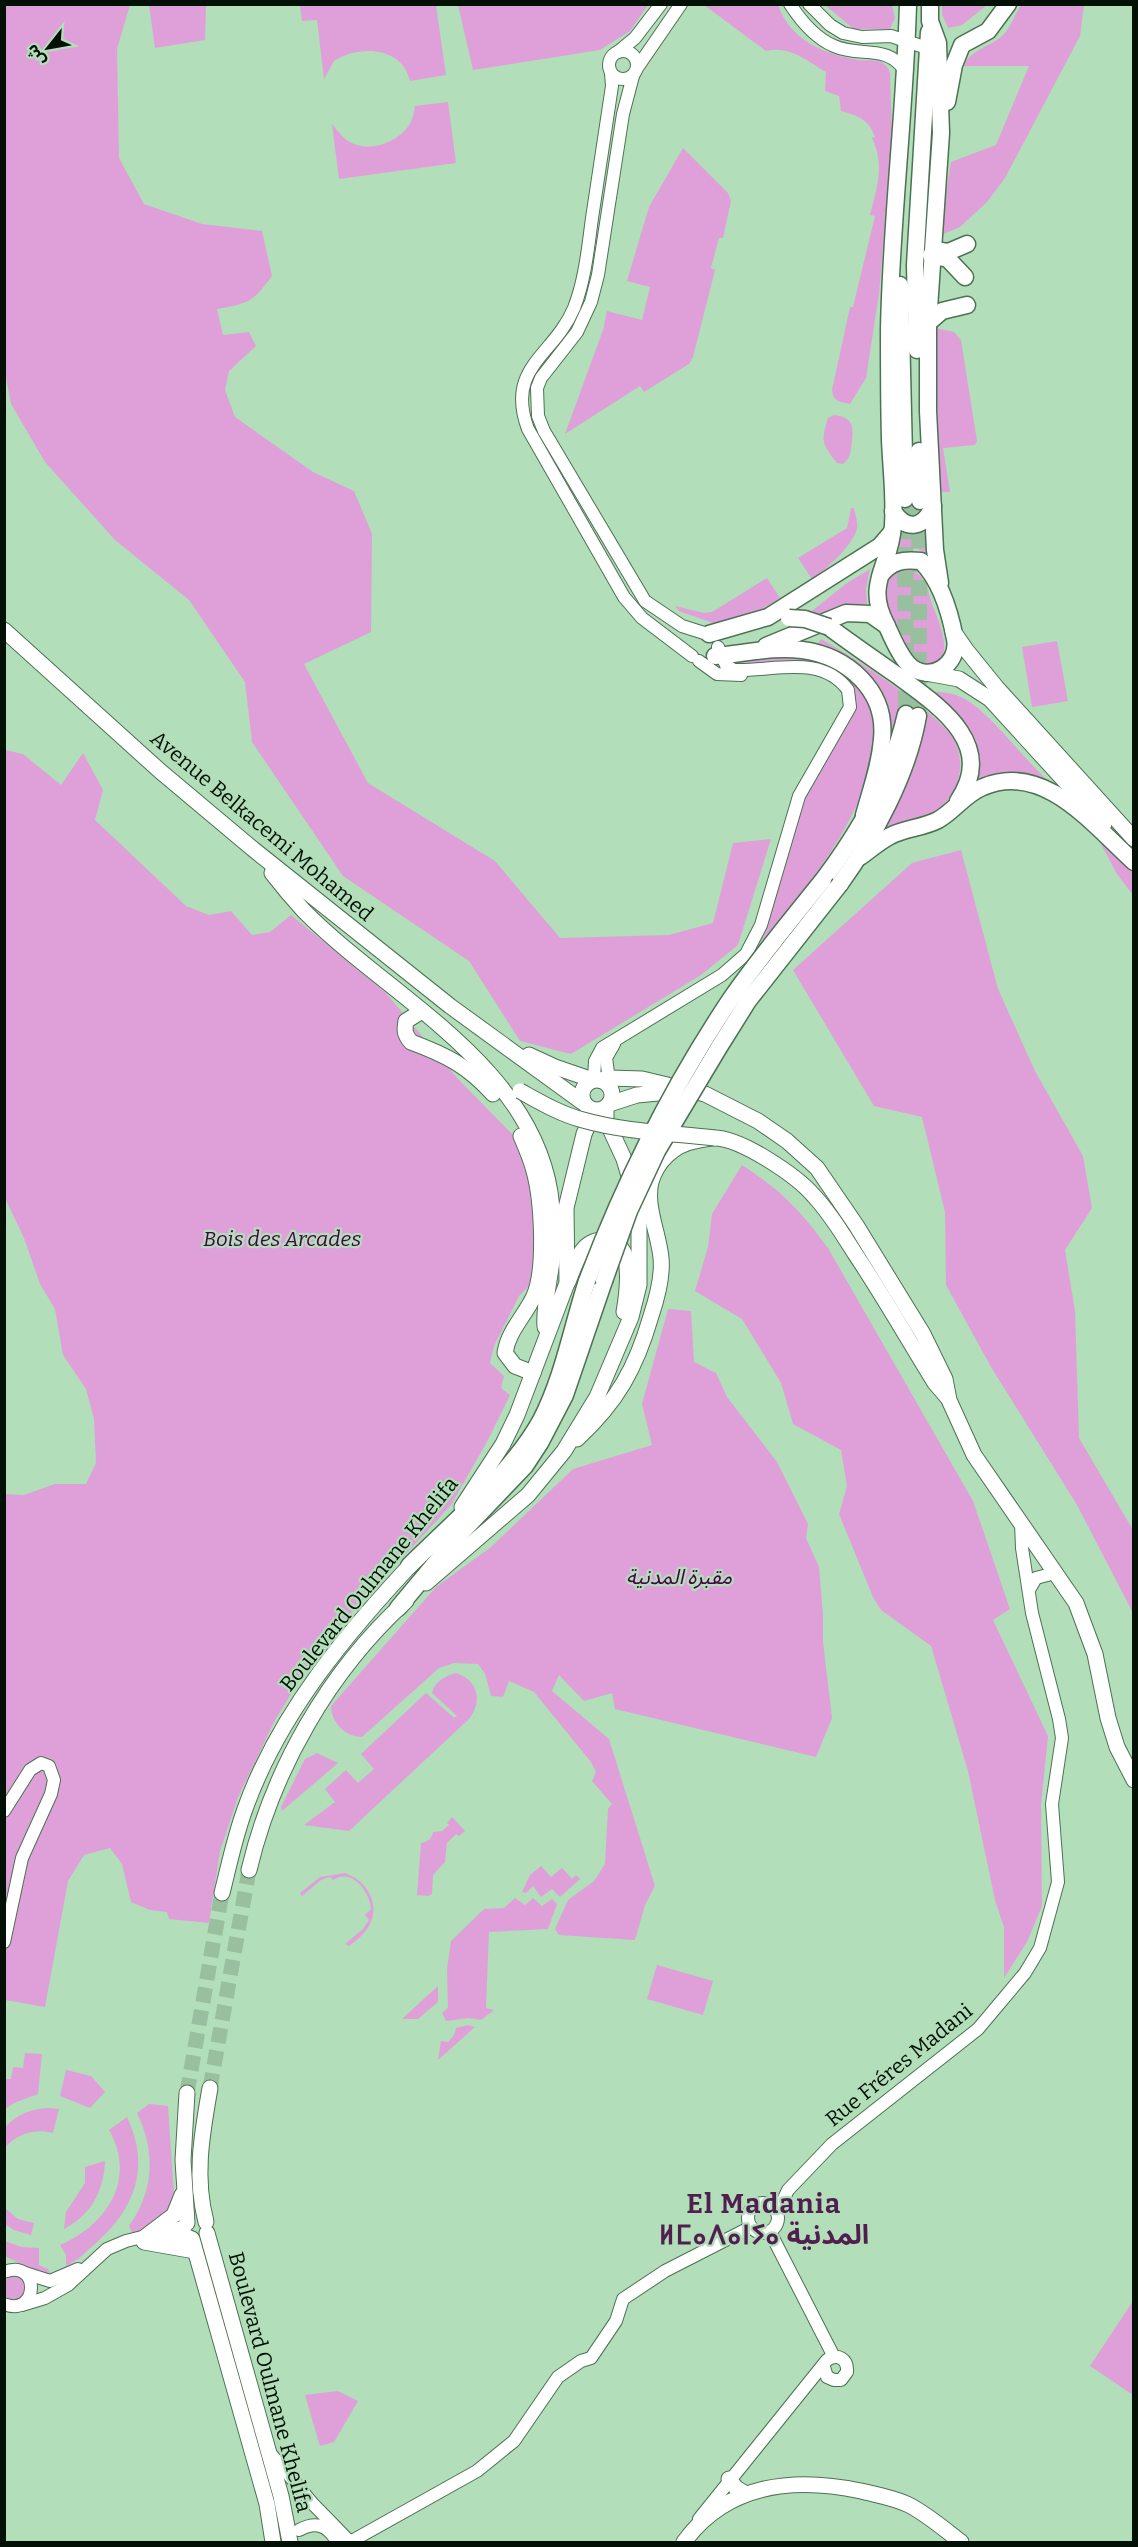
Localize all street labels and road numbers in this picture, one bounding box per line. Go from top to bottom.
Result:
street label: Avenue Belkacemi Mohamed [145,725,379,927]
street label: Boulevard Oulmane Khelifa [274,1471,464,1697]
street label: Rue Fréres Madani [820,1998,978,2132]
street label: Boulevard Oulmane Khelifa [223,2249,317,2516]

